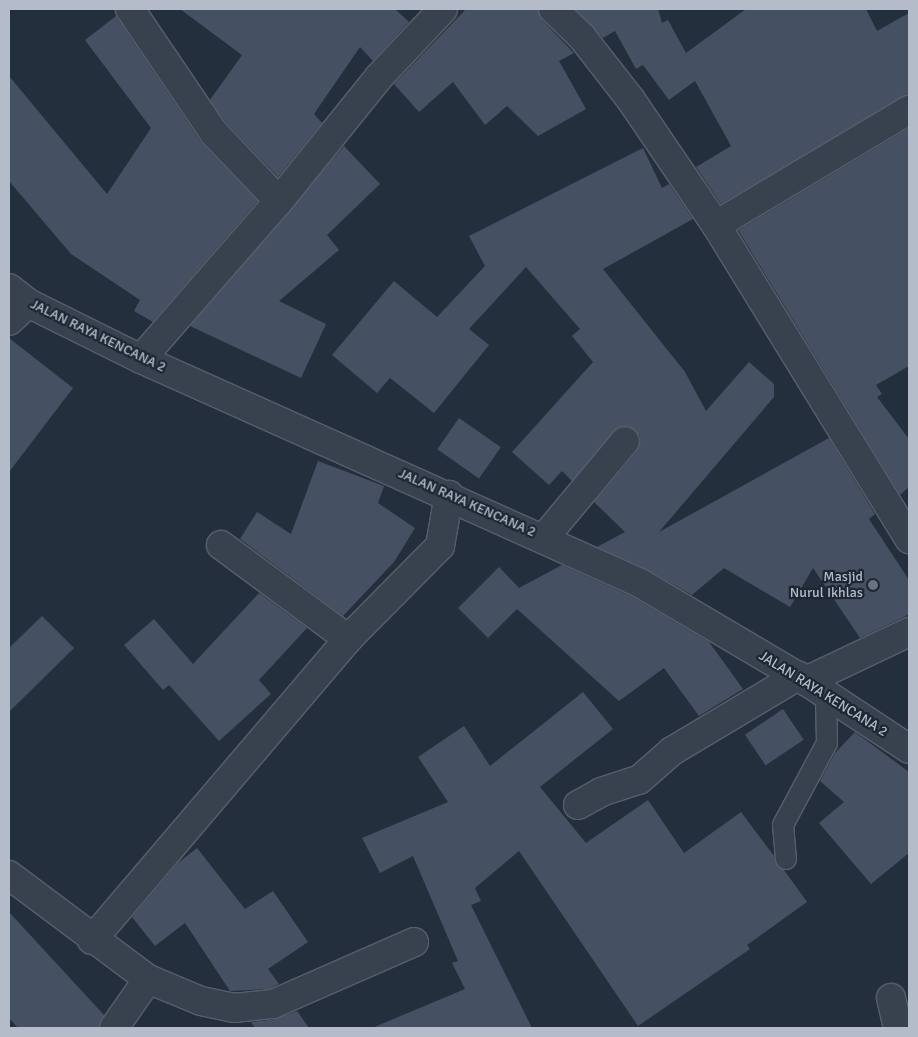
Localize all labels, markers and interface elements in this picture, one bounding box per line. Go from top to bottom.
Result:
street label: JALAN RAYA KENCANA 2 [28,296,168,376]
street label: JALAN RAYA KENCANA 2 [396,465,538,541]
place label: Masjid Nurul Ikhlas [790,569,863,602]
marker: Masjid Nurul Ikhlas [867,579,879,591]
street label: JALAN RAYA KENCANA 2 [756,648,890,740]

